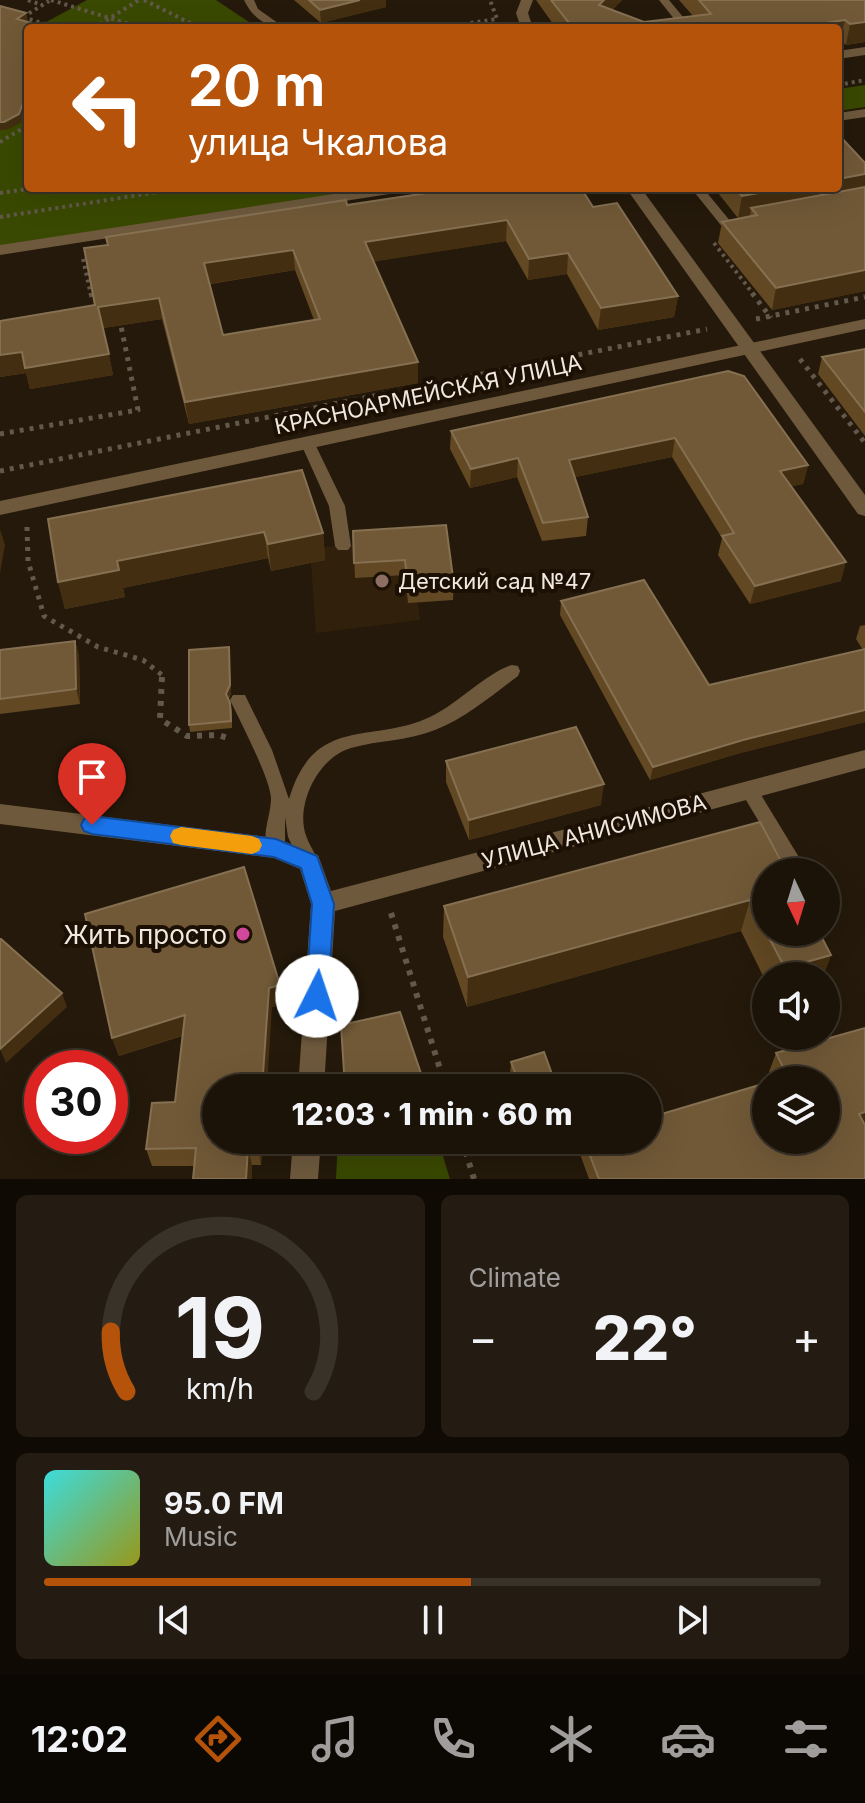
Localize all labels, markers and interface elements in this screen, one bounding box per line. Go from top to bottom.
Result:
text: 20 m [188,52,325,120]
icon: left [56,56,160,160]
text: улица Чкалова [188,120,448,164]
street label: КРАСНОАРМЕЙСКАЯ УЛИЦА [272,349,584,439]
place label: Детский сад №47 [398,568,591,594]
marker: Детский сад №47 [373,572,391,590]
pin [58,743,126,825]
icon: arrive [70,755,114,799]
street label: УЛИЦА АНИСИМОВА [479,789,709,873]
north arrow [752,858,840,946]
map controls [752,858,840,1154]
place label: Жить просто [63,919,227,950]
marker: Жить просто [234,925,252,943]
position arrow [275,954,359,1038]
button: sound [752,962,840,1050]
speed limit sign: 30 [24,1050,128,1154]
button: layers [752,1066,840,1154]
text: 12:03 · 1 min · 60 m [292,1096,572,1132]
text: Climate [469,1262,561,1293]
text: 19 [175,1277,265,1378]
text: 22° [593,1302,697,1374]
text: − [469,1311,498,1365]
text: + [792,1311,821,1365]
text: km/h [186,1371,254,1406]
text: 95.0 FM [164,1485,284,1521]
text: Music [164,1521,238,1552]
icon: previous [152,1598,196,1642]
icon: pause [411,1598,455,1642]
icon: next [670,1598,714,1642]
icon: directions [190,1711,246,1767]
icon: music [307,1711,363,1767]
icon: phone [425,1711,481,1767]
icon: climate [543,1711,599,1767]
icon: car [660,1711,716,1767]
icon: filters [778,1711,834,1767]
text: 12:02 [31,1717,128,1761]

